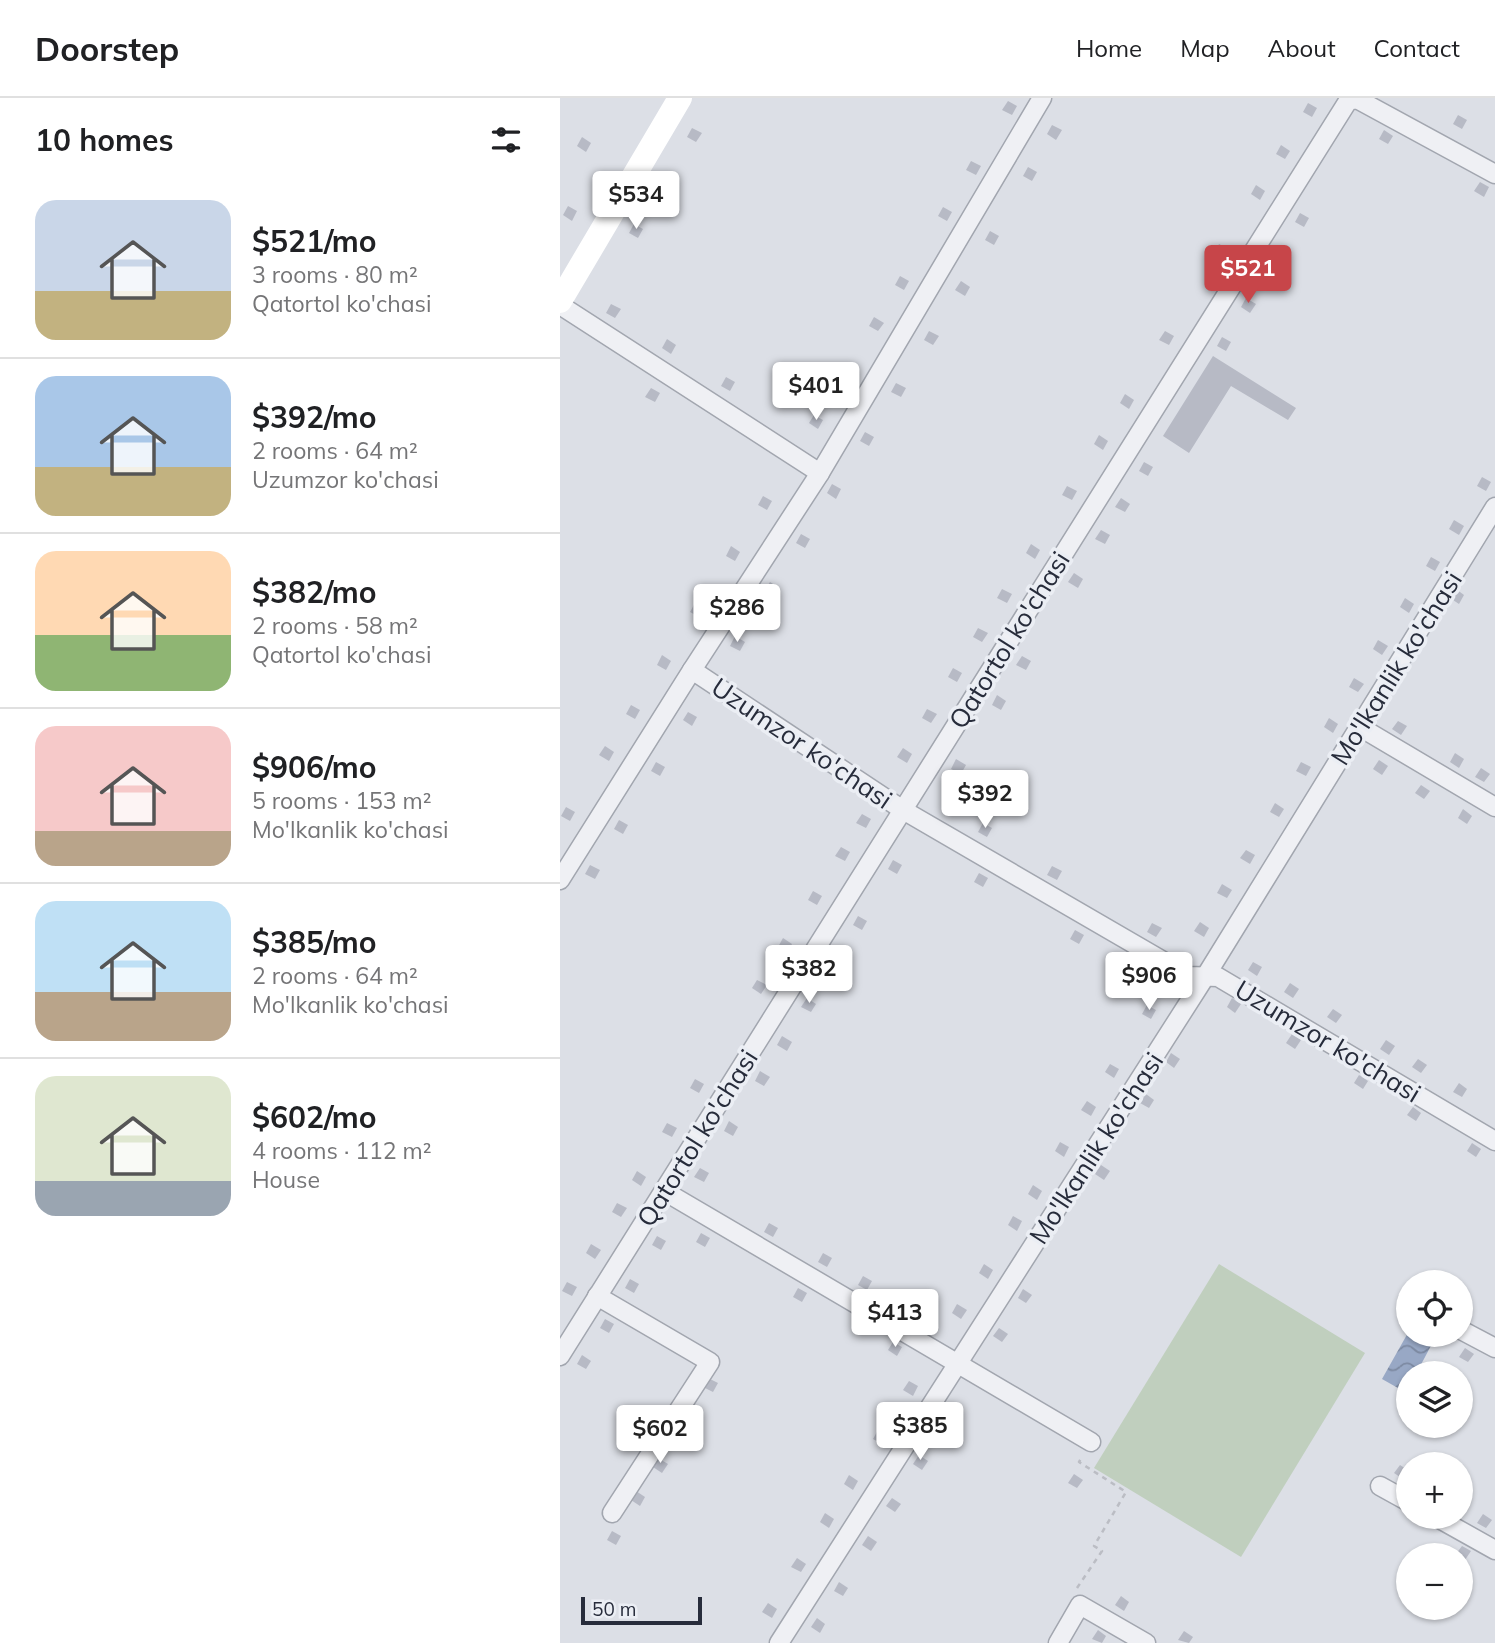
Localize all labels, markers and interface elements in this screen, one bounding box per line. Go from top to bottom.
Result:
text: Doorstep [35,28,179,69]
text: Home [1076,33,1142,63]
text: Map [1180,33,1230,63]
text: About [1268,33,1336,63]
text: Contact [1374,33,1460,63]
text: 10 homes [35,121,174,159]
icon: filters [487,121,525,159]
pin: $534 [595,172,677,231]
text: $534 [608,179,664,208]
text: $521/mo [252,222,376,260]
icon: home [91,228,175,312]
pin: $521 [1207,246,1289,305]
text: $521 [1220,253,1276,282]
text: 3 rooms · 80 m² [252,260,418,289]
text: Qatortol ko'chasi [252,289,431,318]
pin: $401 [775,362,857,422]
text: $401 [788,370,844,399]
text: $392/mo [252,398,376,436]
icon: home [91,404,175,488]
text: 2 rooms · 64 m² [252,436,418,465]
text: Uzumzor ko'chasi [252,465,439,494]
street label: Qatortol ko'chasi [941,545,1077,735]
street label: Mo'lkanlik ko'chasi [1323,565,1469,771]
text: $382/mo [252,573,376,611]
icon: home [91,579,175,663]
pin: $286 [696,584,778,644]
text: $286 [709,592,765,621]
text: 2 rooms · 58 m² [252,611,418,640]
text: Qatortol ko'chasi [252,640,431,669]
street label: Uzumzor ko'chasi [705,670,899,816]
text: $906/mo [252,748,376,786]
icon: home [91,754,175,838]
pin: $392 [944,770,1026,830]
text: $392 [957,778,1013,807]
text: 5 rooms · 153 m² [252,786,432,815]
text: Mo'lkanlik ko'chasi [252,815,449,844]
text: $385/mo [252,923,376,961]
icon: home [91,929,175,1013]
pin: $382 [768,946,850,1005]
text: $382 [781,953,837,982]
pin: $906 [1108,953,1190,1012]
text: $906 [1121,960,1177,989]
text: 2 rooms · 64 m² [252,961,418,990]
street label: Uzumzor ko'chasi [1229,973,1427,1109]
text: Mo'lkanlik ko'chasi [252,990,449,1019]
street label: Qatortol ko'chasi [629,1043,765,1233]
street label: Mo'lkanlik ko'chasi [1022,1046,1170,1250]
text: $602/mo [252,1098,376,1136]
icon: home [91,1104,175,1188]
text: 4 rooms · 112 m² [252,1136,432,1165]
text: House [252,1165,320,1194]
map controls [1396,1270,1473,1620]
button: locate [1396,1270,1473,1347]
pin: $413 [854,1290,936,1349]
text: $413 [867,1297,923,1326]
button: layers [1396,1361,1473,1438]
pin: $385 [879,1402,961,1462]
pin: $602 [619,1406,701,1465]
text: $385 [892,1410,948,1439]
text: $602 [632,1413,688,1442]
button: + [1396,1452,1473,1529]
button: − [1396,1543,1473,1620]
scale bar [581,1594,702,1626]
text: 50 m [592,1597,636,1621]

